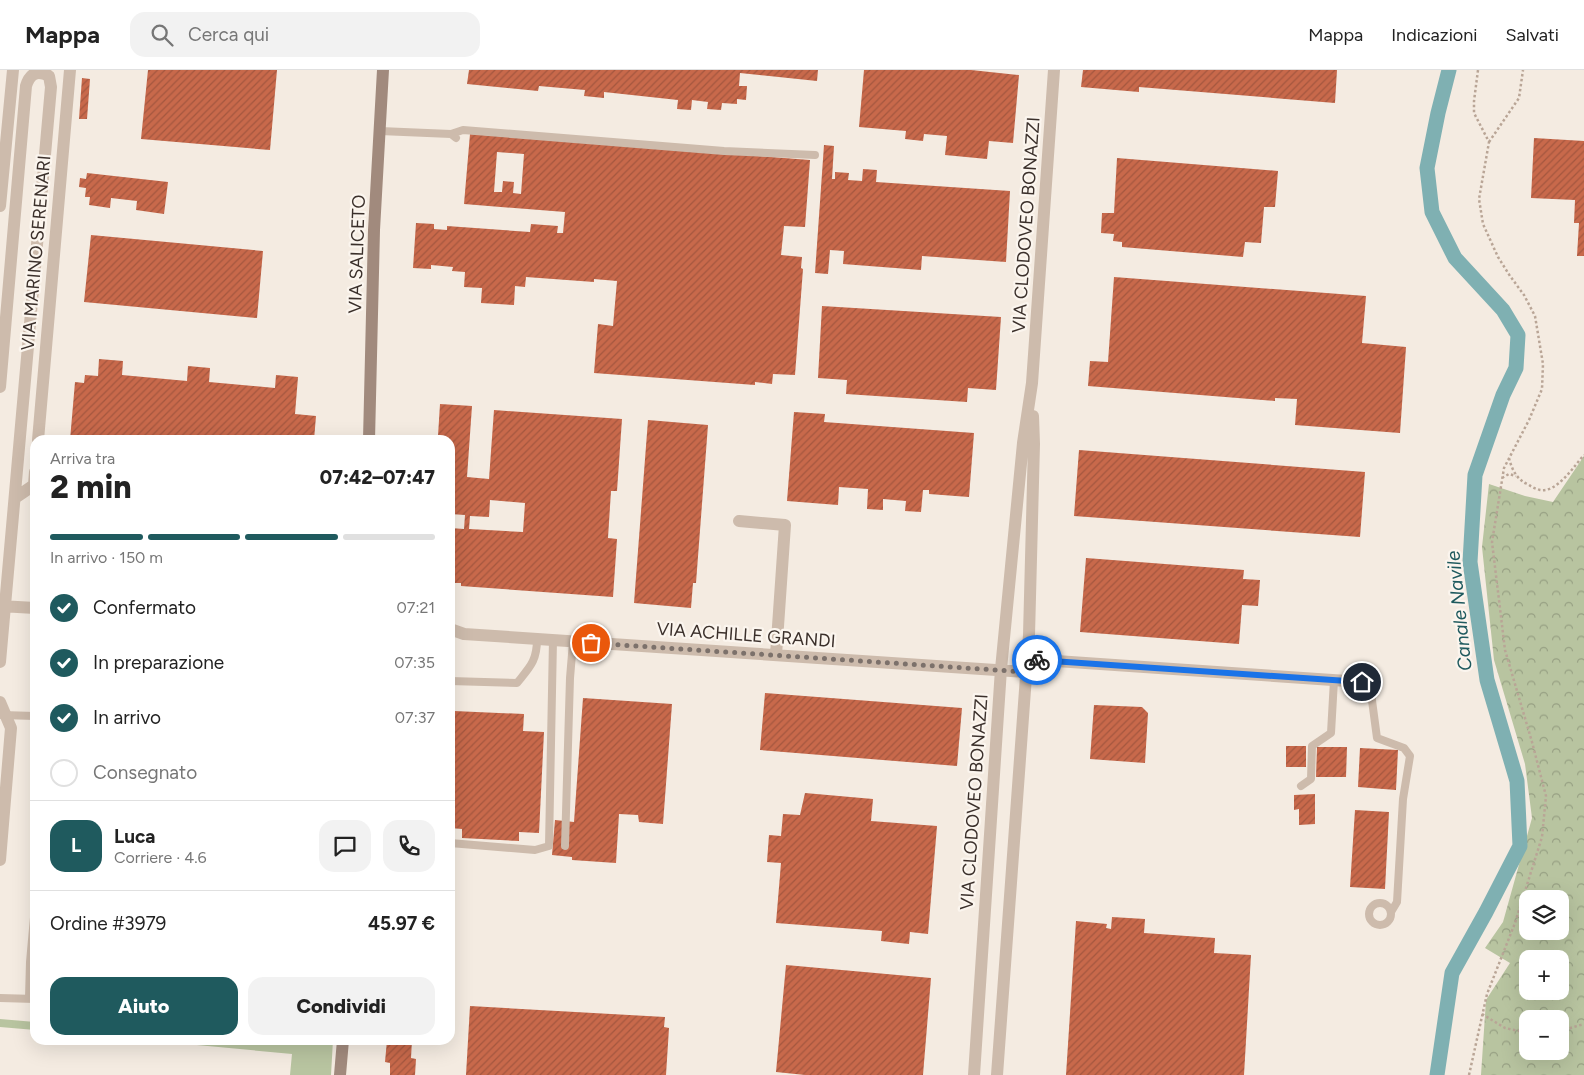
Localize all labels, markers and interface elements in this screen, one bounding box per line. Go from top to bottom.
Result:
search box [130,12,480,57]
text: Mappa [25,20,100,49]
icon: search [148,21,176,49]
text: Cerca qui [188,23,269,46]
text: Mappa [1308,24,1363,46]
text: Indicazioni [1391,24,1477,46]
text: Salvati [1505,24,1559,46]
street label: VIA CLODOVEO BONAZZI [1007,116,1045,334]
street label: VIA MARINO SERENARI [17,155,55,351]
street label: VIA SALICETO [344,194,370,314]
text: Arriva tra [50,449,115,468]
text: 07:42–07:47 [320,466,435,489]
text: 2 min [50,468,132,506]
text: In arrivo · 150 m [50,548,163,567]
water label: Canale Navile [1441,549,1477,672]
icon: check [50,594,78,622]
text: Confermato [93,596,196,619]
text: 07:21 [397,598,435,617]
street label: VIA ACHILLE GRANDI [656,618,836,652]
pin [570,622,612,664]
icon: bag [577,629,605,657]
courier [1012,635,1062,685]
icon: bike [1023,646,1051,674]
icon: check [50,649,78,677]
text: In preparazione [93,651,224,674]
text: 07:35 [394,653,435,672]
pin [1341,661,1383,703]
icon: home [1348,668,1376,696]
street label: VIA CLODOVEO BONAZZI [955,693,993,911]
icon: check [50,704,78,732]
text: In arrivo [93,706,161,729]
text: 07:37 [395,708,435,727]
text: Consegnato [93,761,197,784]
button: chat [319,820,371,872]
button: phone [383,820,435,872]
text: Luca [114,825,156,848]
text: L [71,834,81,857]
text: Corriere · 4.6 [114,848,207,867]
map controls [1519,890,1569,1060]
button: layers [1519,890,1569,940]
text: Ordine #3979 [50,912,166,935]
text: 45.97 € [368,912,435,935]
button: + [1519,950,1569,1000]
button: Aiuto [50,977,238,1035]
button: Condividi [248,977,435,1035]
button: − [1519,1010,1569,1060]

